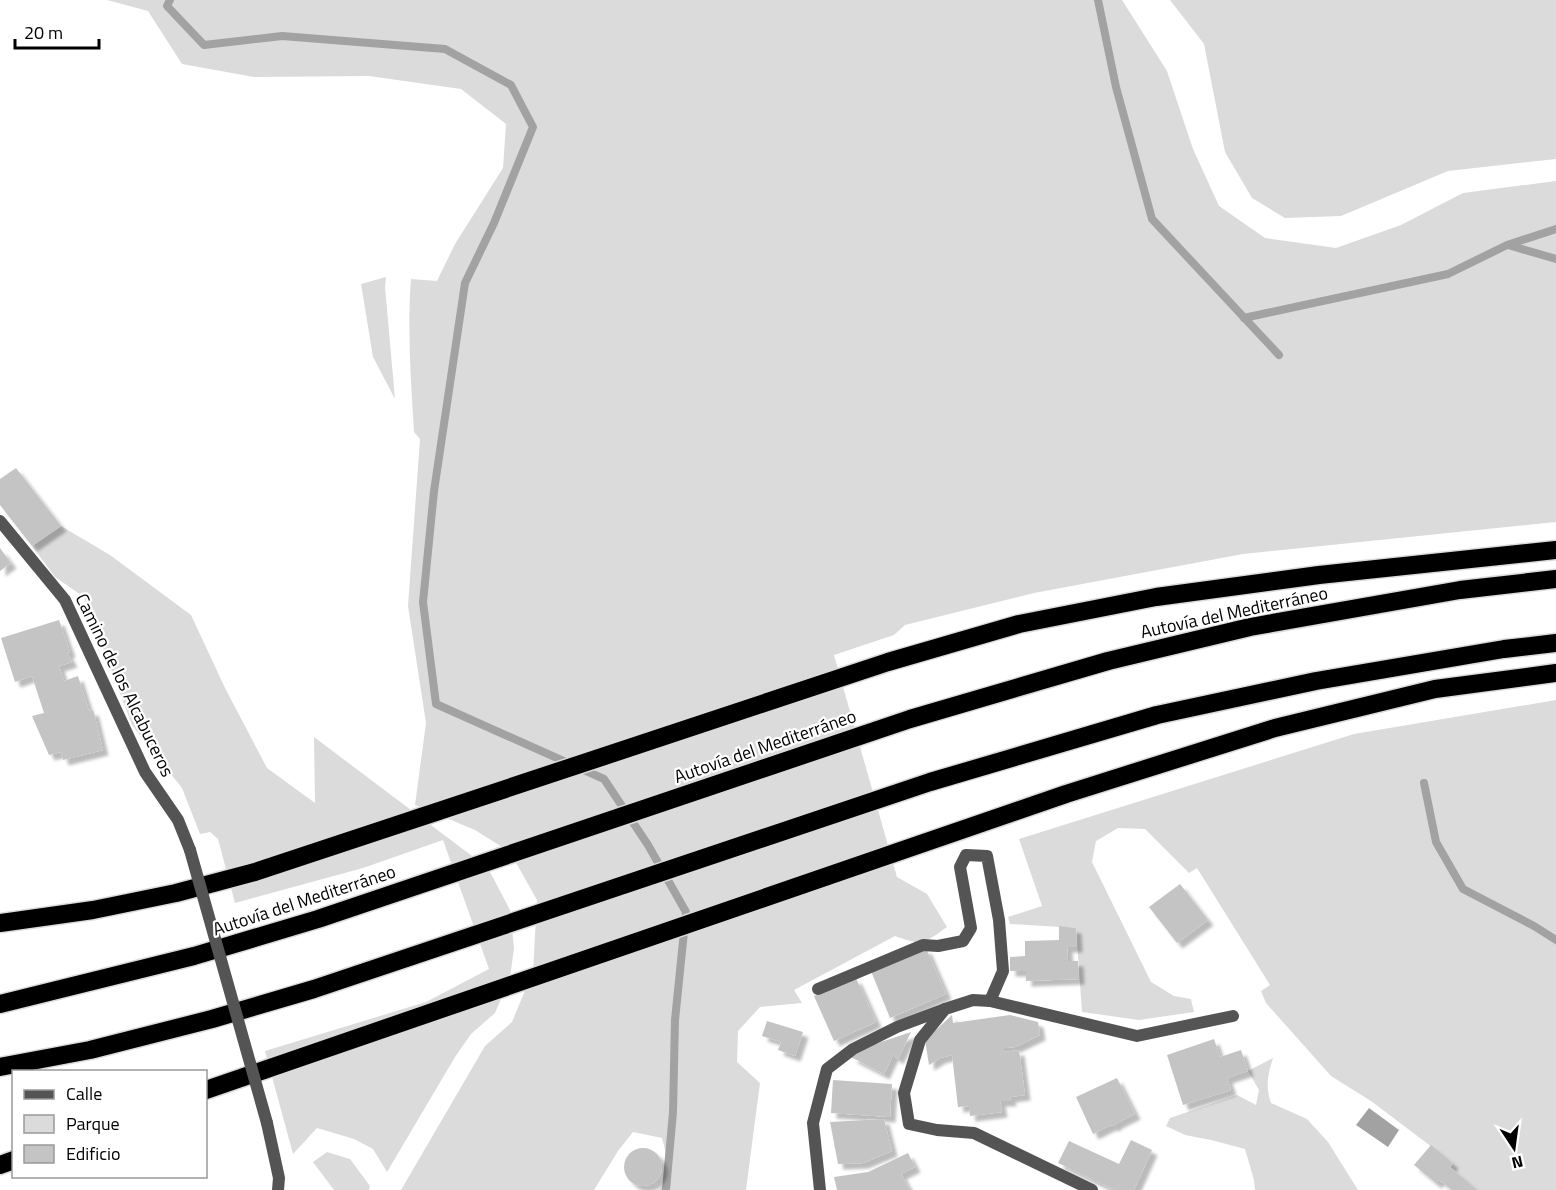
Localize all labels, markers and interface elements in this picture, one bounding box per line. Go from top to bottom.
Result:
scale bar [15,12,99,50]
text: 20 m [24,19,63,46]
street label: Autovía del Mediterráneo [1138,579,1330,645]
street label: Camino de los Alcabuceros [69,589,181,781]
street label: Autovía del Mediterráneo [670,702,860,790]
street label: Autovía del Mediterráneo [209,858,399,942]
legend [12,1070,207,1178]
text: Calle [66,1080,102,1107]
text: Parque [66,1110,120,1137]
north arrow [1484,1118,1544,1178]
text: Edificio [66,1140,120,1167]
text: N [1509,1150,1525,1176]

